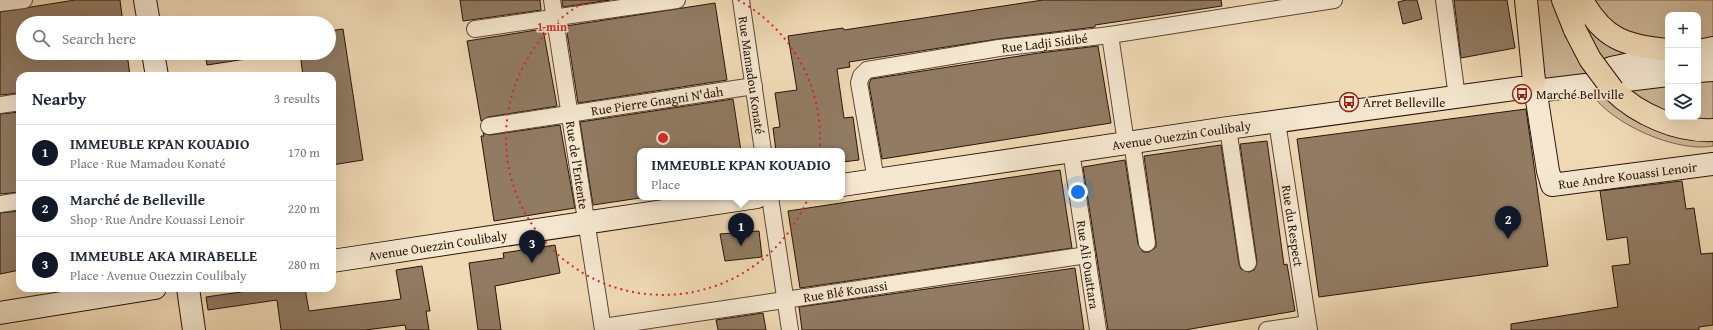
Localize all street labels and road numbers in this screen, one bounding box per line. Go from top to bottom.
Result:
street label: Rue Mamadou Konaté [733,15,769,136]
street label: Rue Ladji Sidibé [1001,29,1089,58]
street label: Rue Pierre Gnagni N'dah [590,82,725,120]
street label: Avenue Ouezzin Coulibaly [1111,116,1253,155]
street label: Rue de l'Entente [561,120,593,211]
street label: Rue Andre Kouassi Lenoir [1557,157,1699,194]
street label: Rue du Respect [1277,184,1308,269]
street label: Rue Ali Ouattara [1072,219,1104,311]
street label: Avenue Ouezzin Coulibaly [367,226,509,265]
street label: Rue Blé Kouassi [802,276,889,307]

